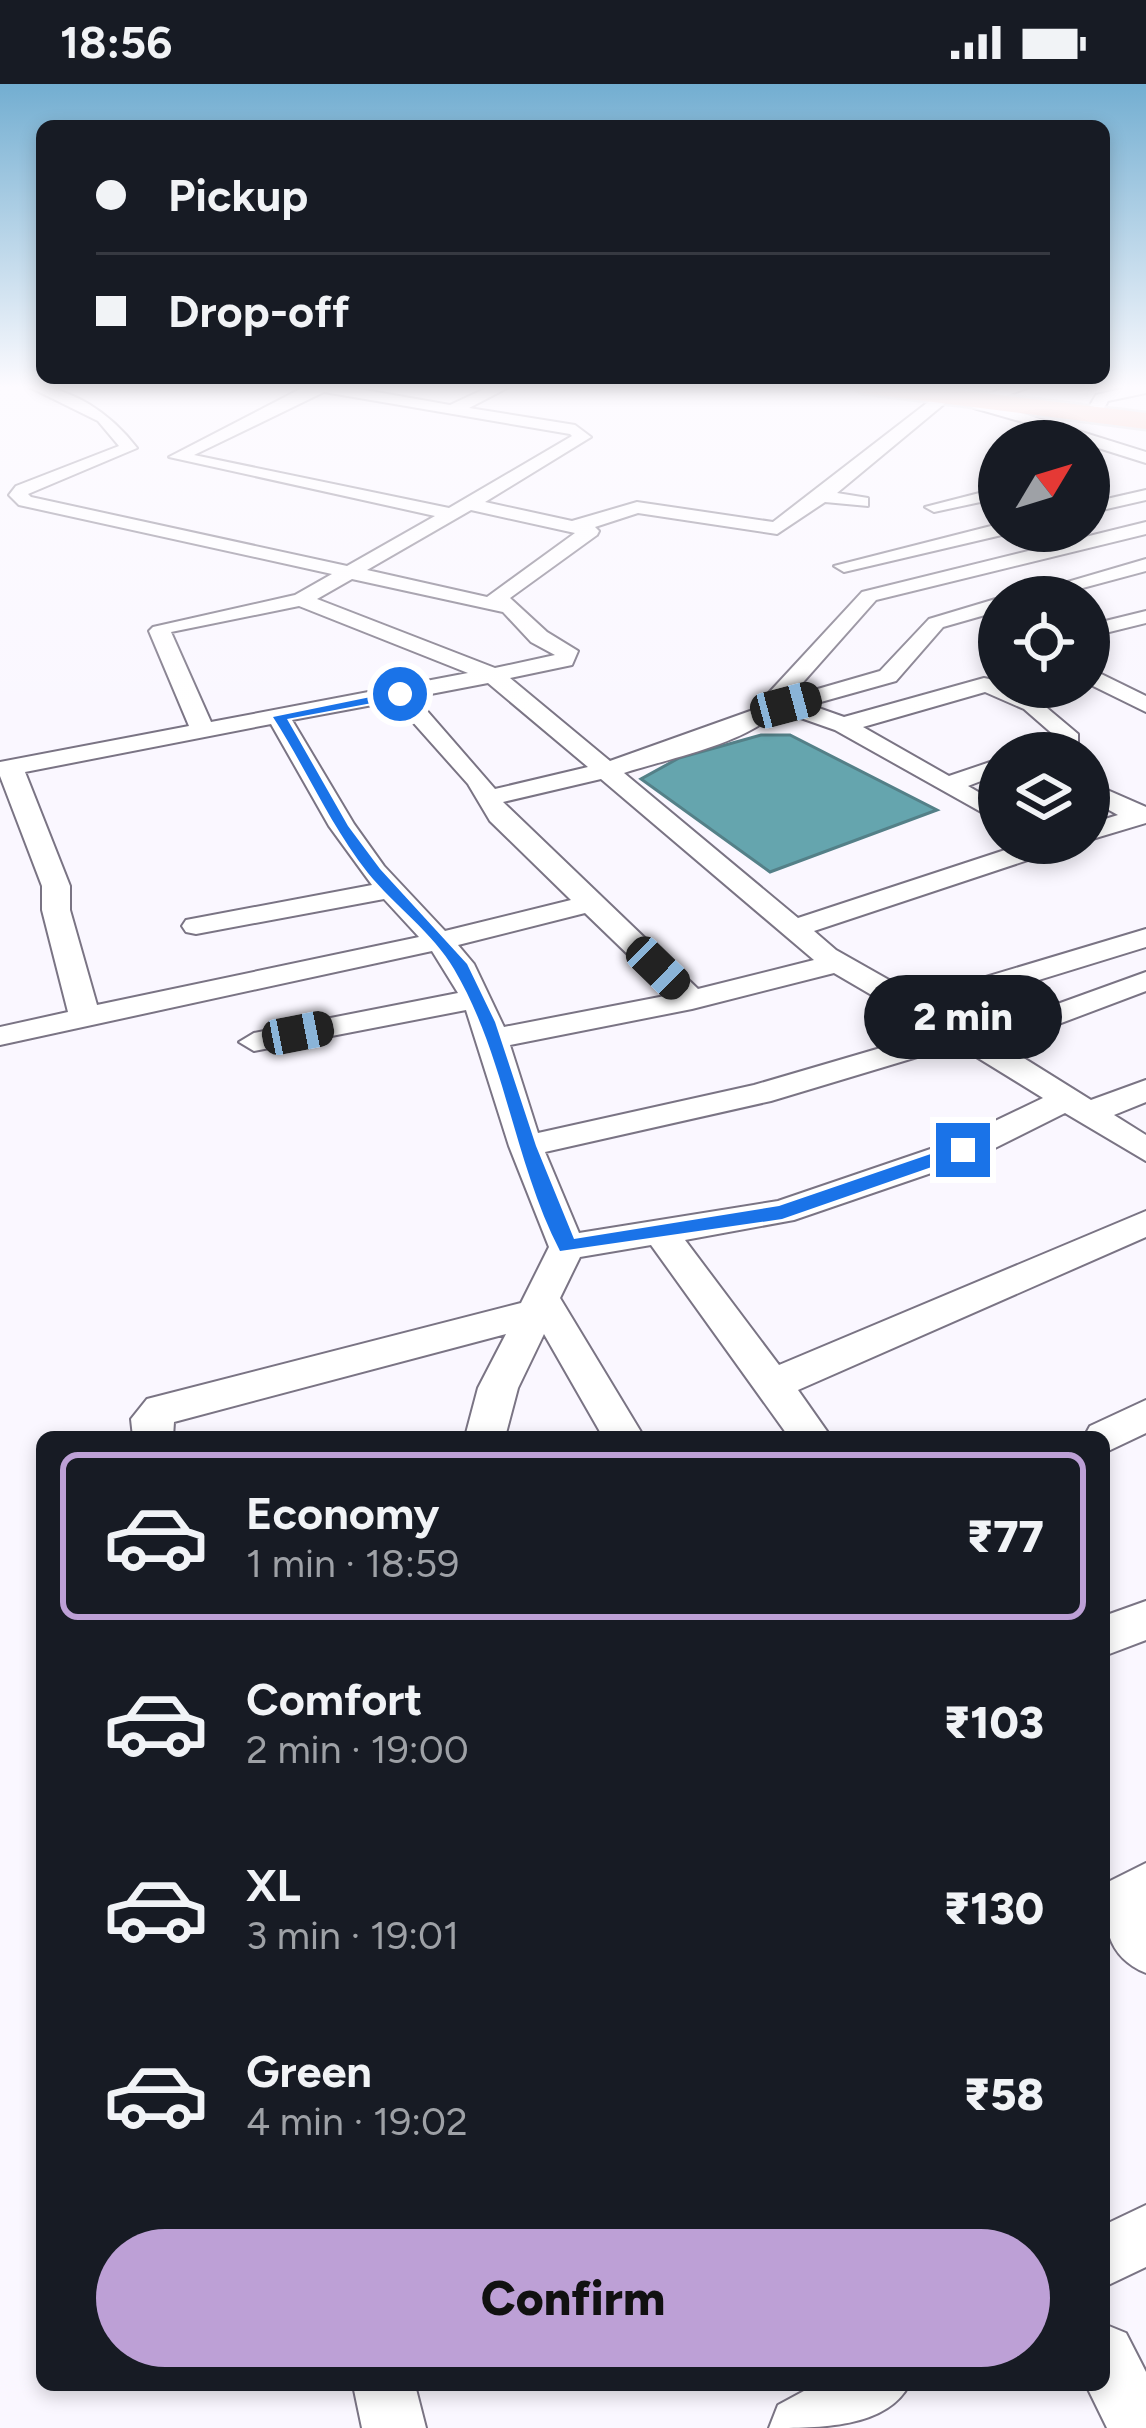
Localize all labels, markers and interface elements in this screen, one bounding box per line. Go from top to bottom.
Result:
text: 18:56 [60,15,172,69]
text: Pickup [168,168,308,222]
text: Drop-off [168,284,350,338]
north arrow [978,420,1110,552]
map controls [978,420,1110,864]
button: locate [978,576,1110,708]
route start [373,667,427,721]
car [747,678,825,732]
button: layers [978,732,1110,864]
car [620,930,696,1006]
callout: 2 min [864,976,1062,1060]
text: 2 min [913,993,1013,1040]
car [259,1008,337,1058]
route end [936,1123,990,1177]
icon: car [102,1482,210,1590]
text: Economy [246,1486,439,1540]
text: ₹77 [967,1509,1044,1563]
text: 1 min · 18:59 [246,1540,459,1587]
icon: car [102,1668,210,1776]
text: Comfort [246,1672,422,1726]
text: ₹103 [944,1695,1044,1749]
text: 2 min · 19:00 [246,1726,469,1773]
icon: car [102,1854,210,1962]
text: XL [246,1858,301,1912]
text: ₹130 [944,1881,1044,1935]
text: 3 min · 19:01 [246,1912,459,1959]
icon: car [102,2040,210,2148]
text: Green [246,2044,372,2098]
text: ₹58 [964,2067,1044,2121]
text: 4 min · 19:02 [246,2098,468,2145]
button: Confirm [96,2229,1050,2367]

